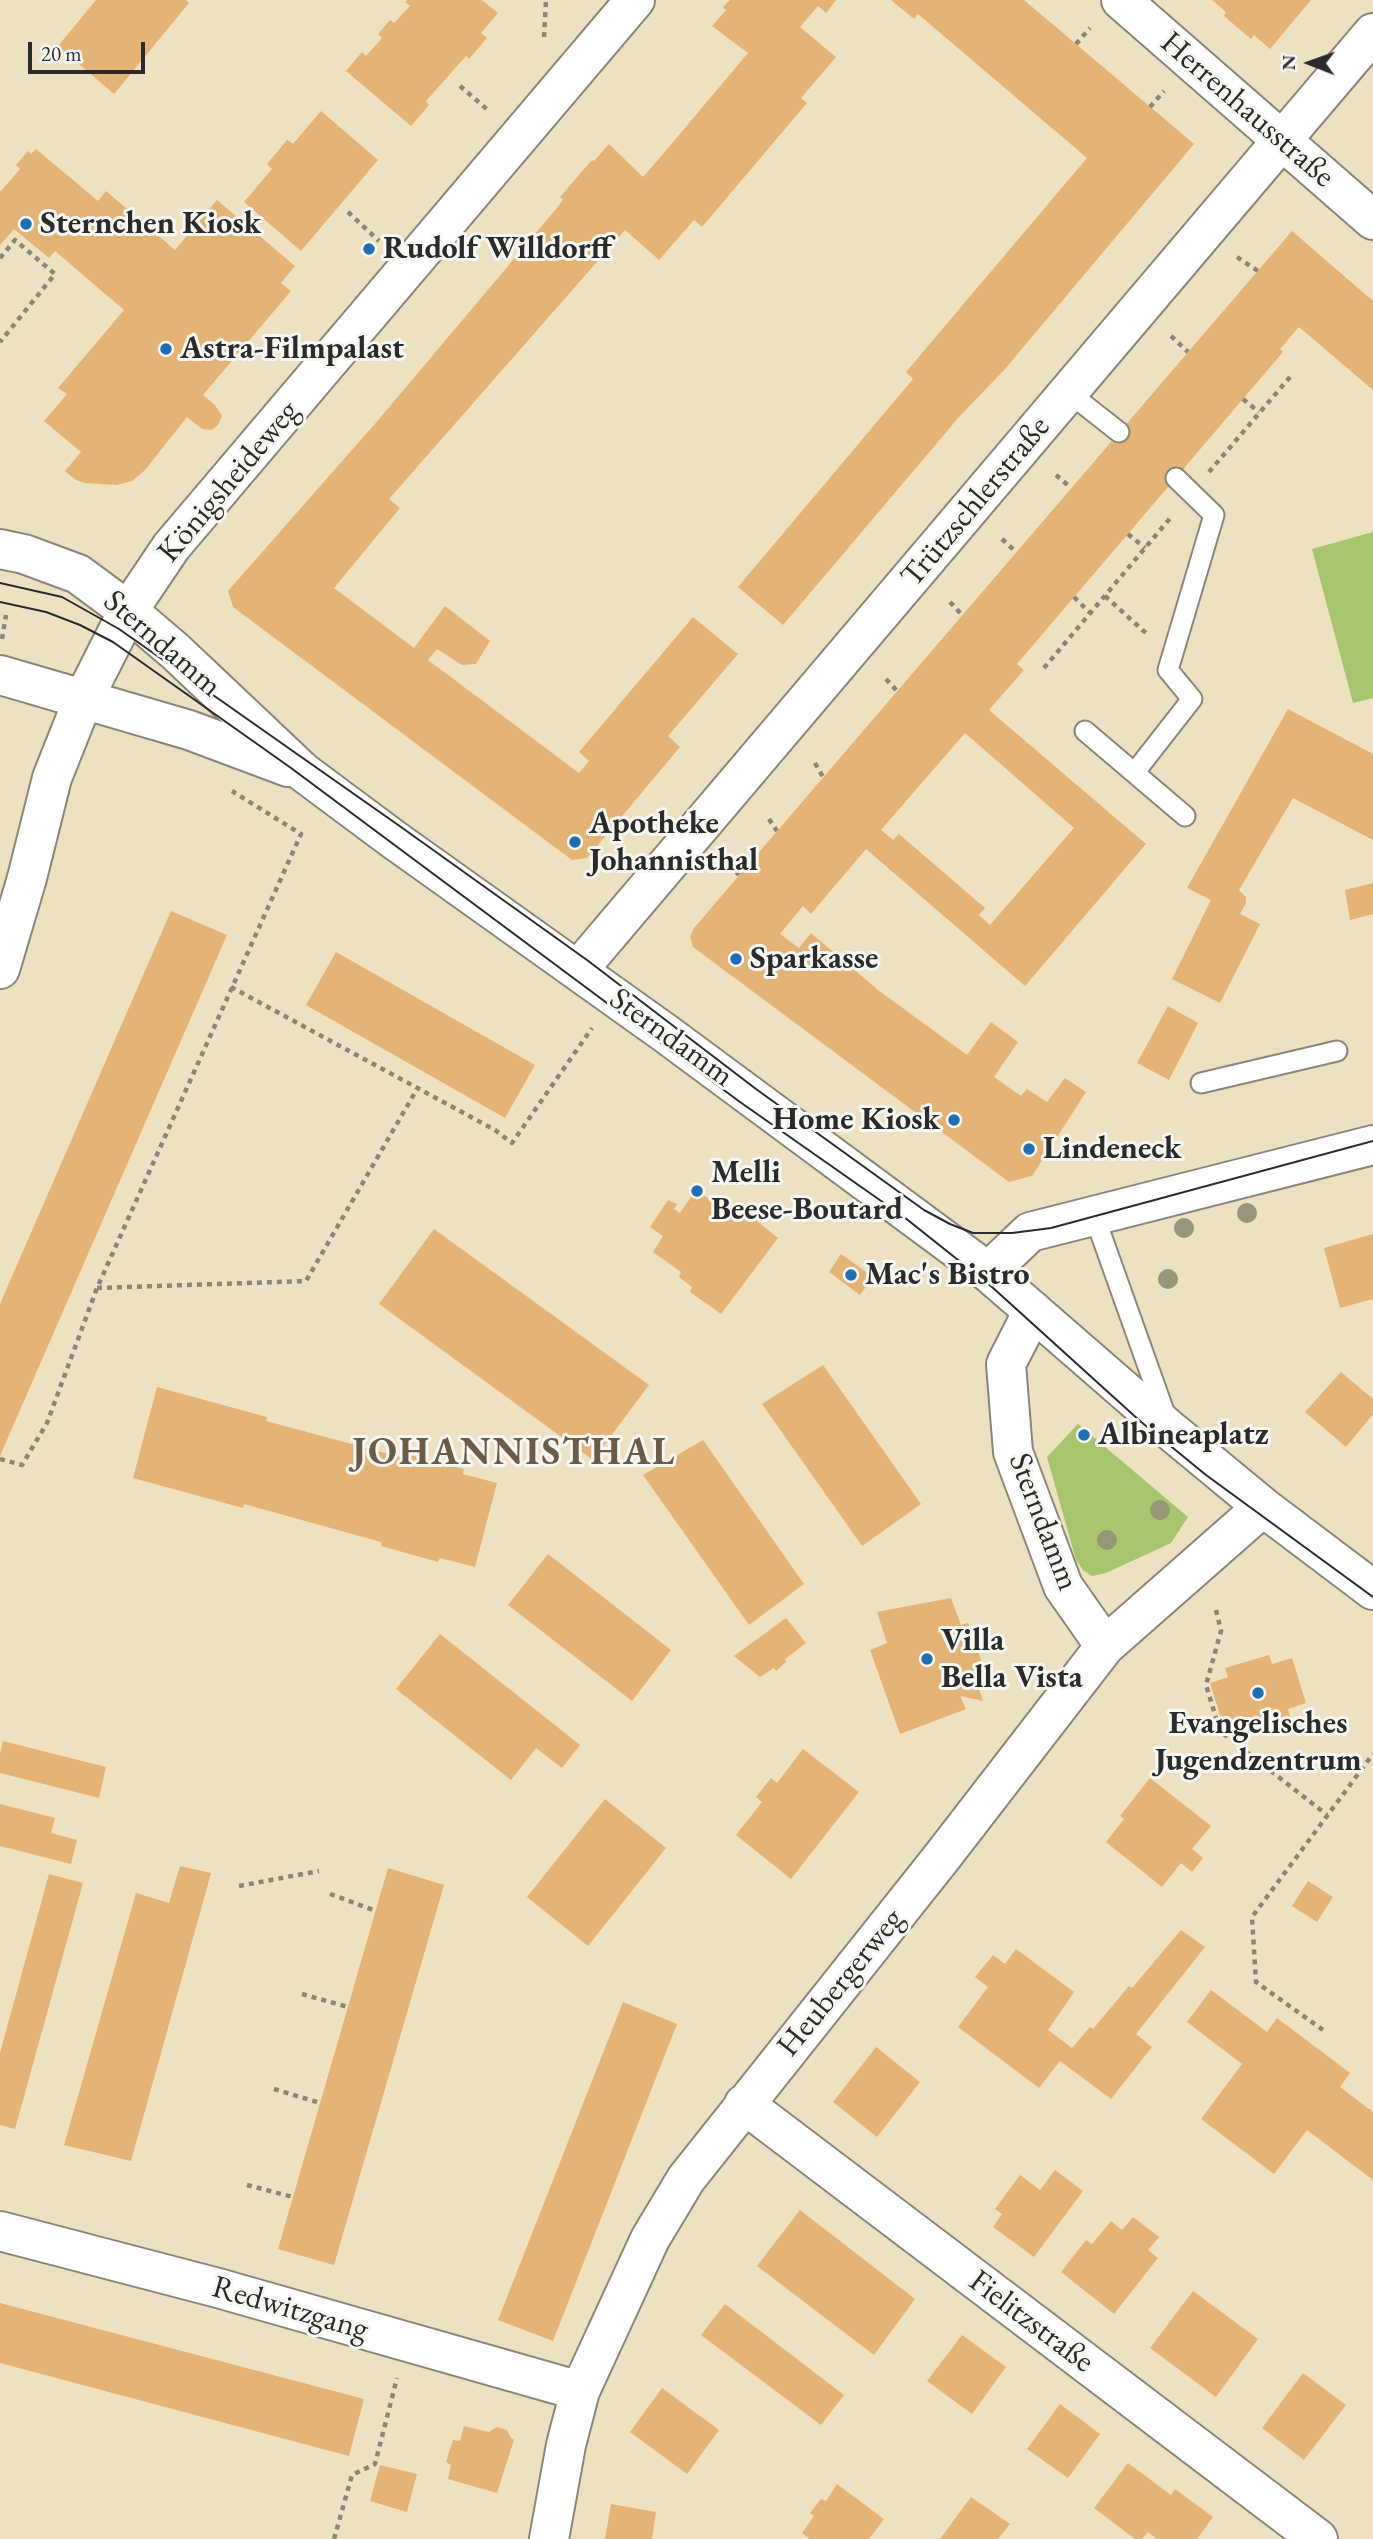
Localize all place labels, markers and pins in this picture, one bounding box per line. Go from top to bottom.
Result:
place label: Sternchen Kiosk [40,205,261,243]
marker: Sternchen Kiosk [18,216,34,232]
place label: Rudolf Willdorff [383,230,612,268]
marker: Rudolf Willdorff [361,241,377,257]
place label: Astra-Filmpalast [180,330,404,368]
marker: Astra-Filmpalast [158,341,174,357]
place label: Apotheke Johannisthal [589,805,758,880]
marker: Apotheke Johannisthal [567,834,583,850]
place label: Sparkasse [750,940,878,978]
marker: Sparkasse [728,951,744,967]
place label: Home Kiosk [773,1101,940,1139]
marker: Home Kiosk [946,1112,962,1128]
place label: Lindeneck [1043,1130,1182,1168]
marker: Lindeneck [1021,1141,1037,1157]
place label: Melli Beese-Boutard [711,1154,903,1229]
marker: Melli Beese-Boutard [689,1183,705,1199]
place label: Mac's Bistro [865,1256,1030,1294]
marker: Mac's Bistro [843,1267,859,1283]
place label: Albineaplatz [1098,1416,1269,1454]
marker: Albineaplatz [1076,1427,1092,1443]
place label: Villa Bella Vista [941,1622,1083,1697]
marker: Villa Bella Vista [919,1651,935,1667]
marker: Evangelisches Jugendzentrum [1250,1685,1266,1701]
place label: Evangelisches Jugendzentrum [1154,1705,1362,1780]

